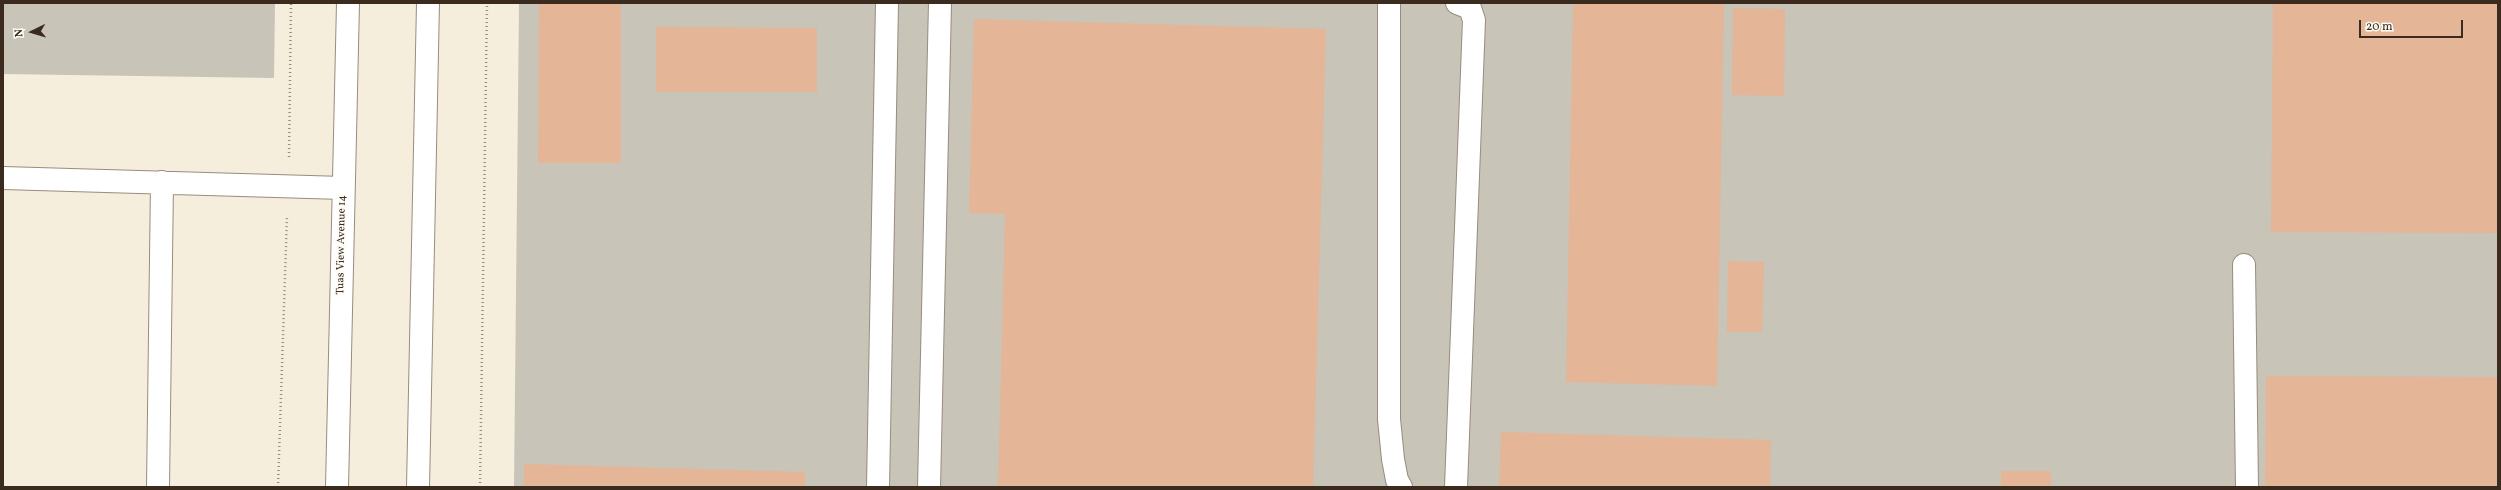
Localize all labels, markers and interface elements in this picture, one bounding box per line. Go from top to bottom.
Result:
north arrow [12,12,52,52]
scale bar [2361,12,2465,38]
text: 20 m [2366,19,2393,35]
text: N [12,28,27,38]
street label: Tuas View Avenue 14 [335,195,349,295]

